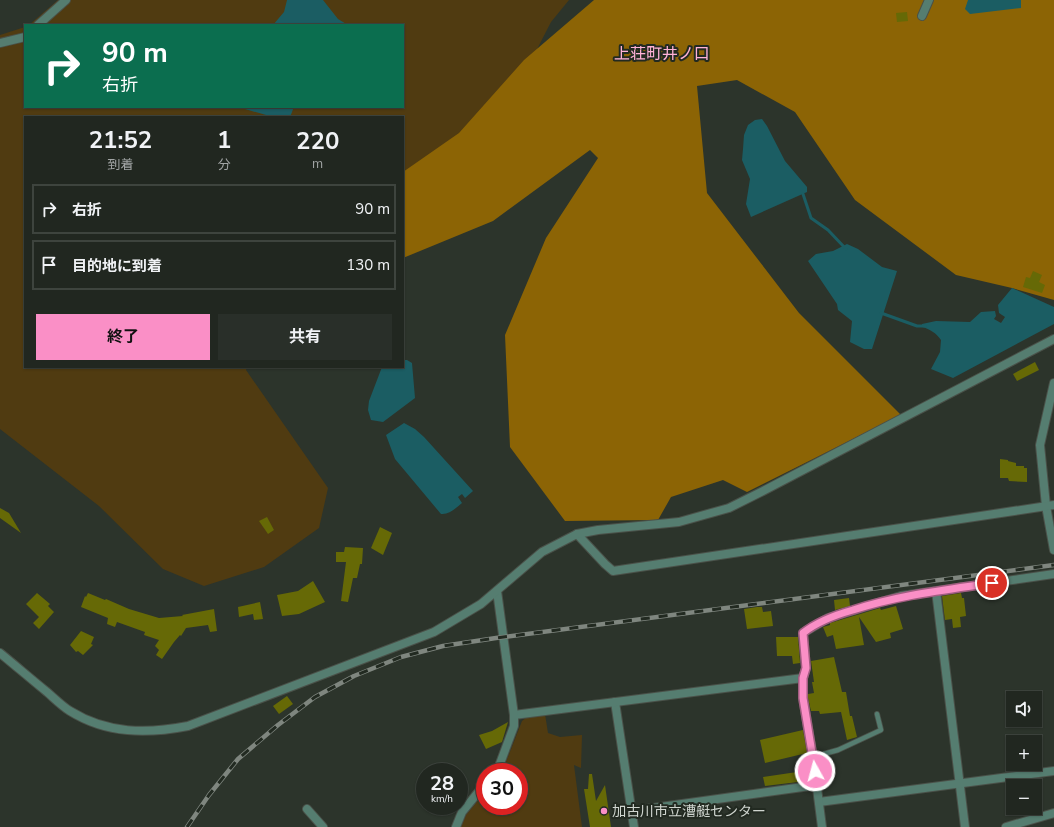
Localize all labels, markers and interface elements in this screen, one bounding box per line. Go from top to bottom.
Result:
text: 90 m [102,34,168,72]
icon: right [36,40,88,92]
district label: 上荘町井ノ口 [614,43,710,65]
text: 右折 [102,73,138,97]
text: 21:52 [89,124,152,156]
text: 1 [217,124,231,156]
text: 220 [296,125,339,157]
text: m [312,155,323,173]
text: 到着 [107,156,133,174]
text: 分 [218,156,231,174]
icon: right [38,198,60,220]
text: 90 m [355,199,390,219]
text: 右折 [72,200,102,220]
icon: arrive [38,254,60,276]
text: 130 m [346,255,390,275]
text: 目的地に到着 [72,256,162,276]
button: 終了 [36,314,210,360]
button: 共有 [218,314,392,360]
pin [975,566,1009,600]
icon: arrive [981,572,1003,594]
map controls [1006,691,1042,815]
button: sound [1006,691,1042,727]
button: + [1006,735,1042,771]
position arrow [794,750,836,792]
speed limit sign: 30 [476,763,528,815]
text: 28 [430,770,454,797]
button: − [1006,779,1042,815]
text: km/h [431,792,453,806]
place label: 加古川市立漕艇センター [612,802,766,821]
marker: 加古川市立漕艇センター [599,806,609,816]

